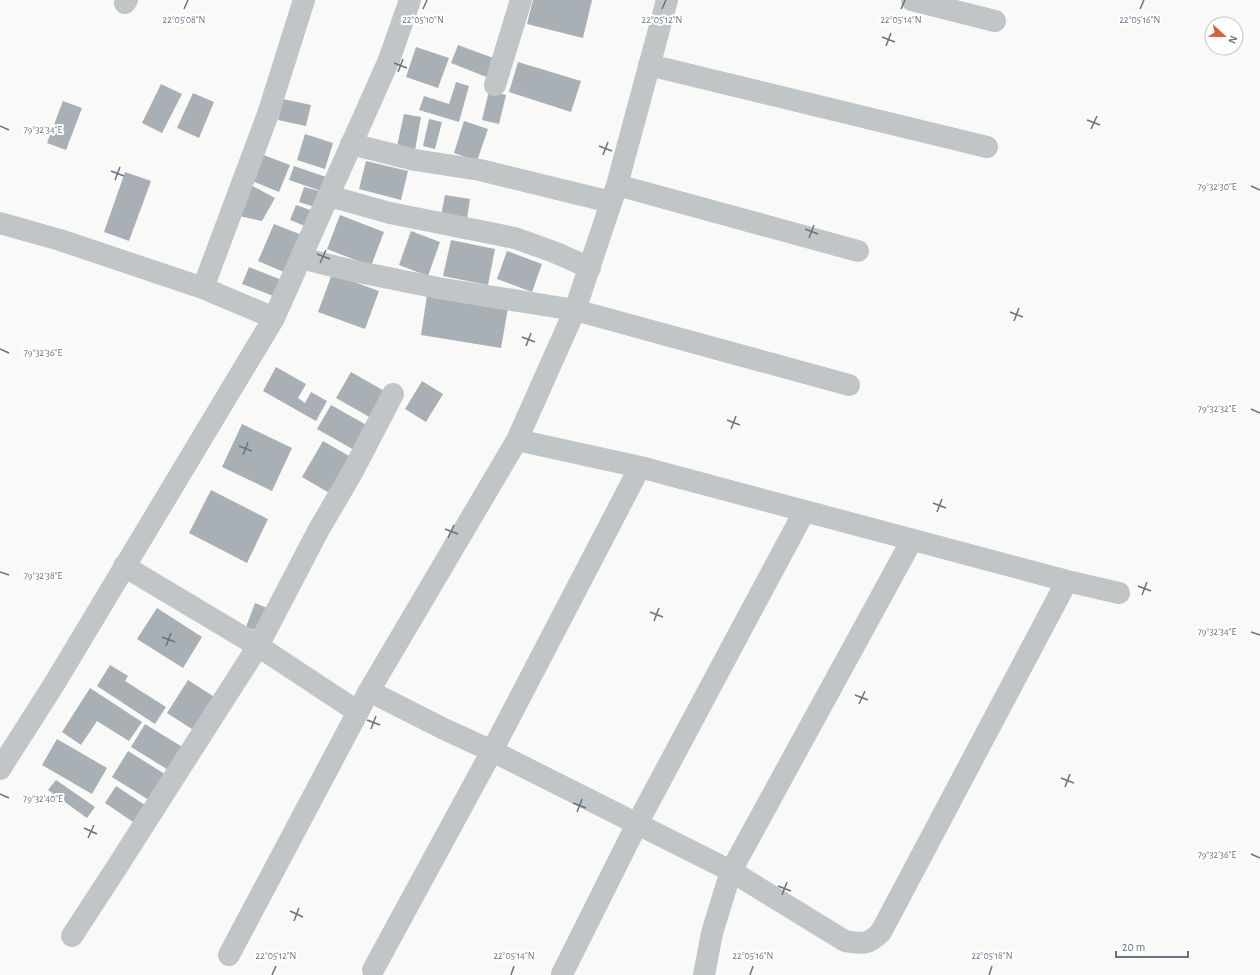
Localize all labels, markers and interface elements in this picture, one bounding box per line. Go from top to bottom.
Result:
text: 22°05'08"N [163,15,205,25]
text: 22°05'10"N [402,15,444,25]
text: 22°05'12"N [642,15,682,25]
text: 22°05'14"N [880,15,922,25]
text: 22°05'16"N [1120,15,1160,25]
north arrow [1204,16,1244,56]
text: N [1226,34,1239,45]
text: 79°32'34"E [24,125,63,135]
text: 79°32'30"E [1197,182,1237,192]
text: 79°32'36"E [24,348,62,358]
text: 79°32'32"E [1198,404,1236,414]
text: 79°32'38"E [24,571,62,581]
text: 79°32'34"E [1198,627,1237,637]
text: 79°32'40"E [23,794,63,804]
text: 79°32'36"E [1198,850,1236,860]
scale bar [1116,933,1188,959]
text: 20 m [1122,941,1145,953]
text: 22°05'12"N [256,951,296,961]
text: 22°05'14"N [493,951,535,961]
text: 22°05'16"N [733,951,773,961]
text: 22°05'18"N [972,951,1012,961]

